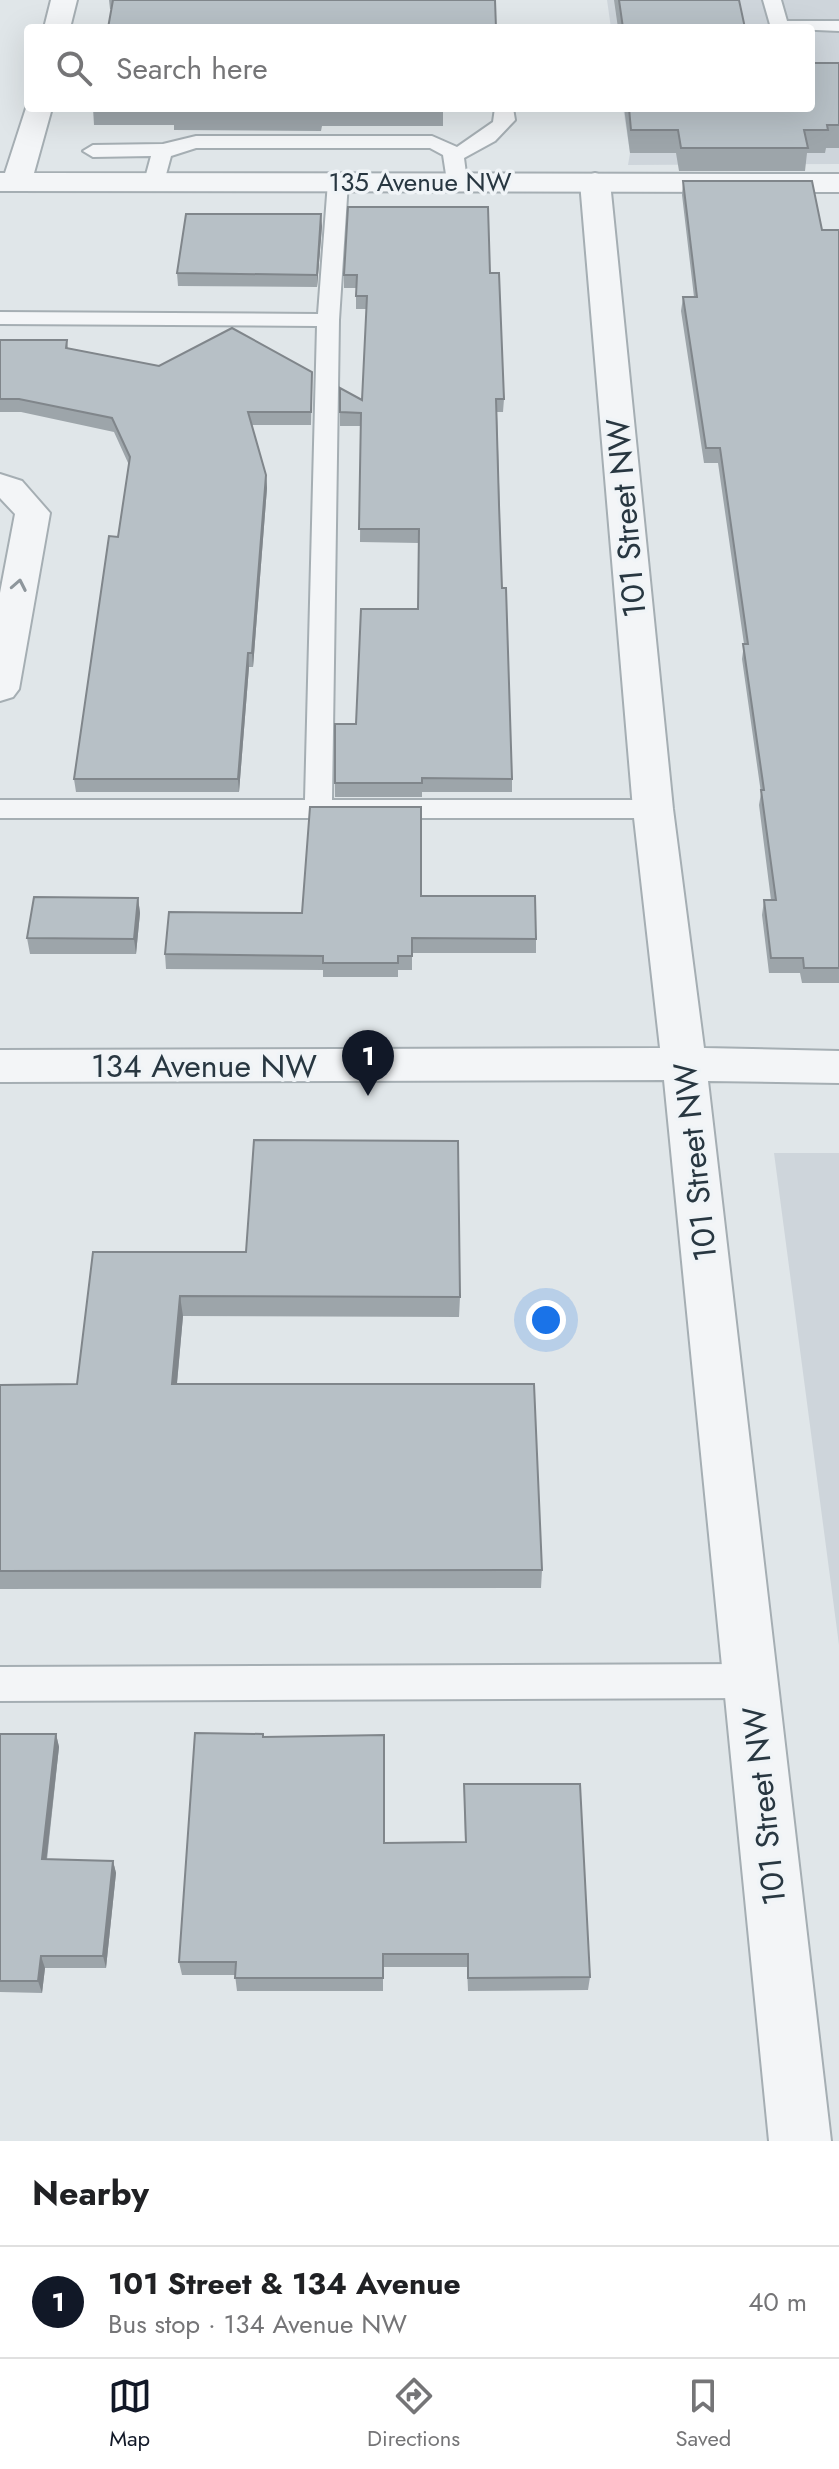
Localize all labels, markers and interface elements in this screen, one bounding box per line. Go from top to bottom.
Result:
search box [24,24,815,112]
icon: search [52,46,96,90]
text: Search here [116,47,268,90]
street label: 135 Avenue NW [328,163,512,201]
street label: 101 Street NW [594,416,658,620]
one-way arrow [10,578,27,591]
pin: 1 [342,1030,394,1096]
street label: 134 Avenue NW [91,1043,317,1089]
street label: 101 Street NW [662,1060,728,1264]
your location [526,1300,566,1340]
street label: 101 Street NW [731,1704,797,1908]
text: Nearby [32,2169,149,2218]
text: 101 Street & 134 Avenue [108,2262,461,2305]
text: 1 [51,2283,65,2321]
text: 40 m [748,2283,807,2321]
text: Bus stop · 134 Avenue NW [108,2305,407,2343]
tab: Map [108,2374,152,2454]
tab: Directions [367,2374,460,2454]
tab: Saved [676,2374,731,2454]

